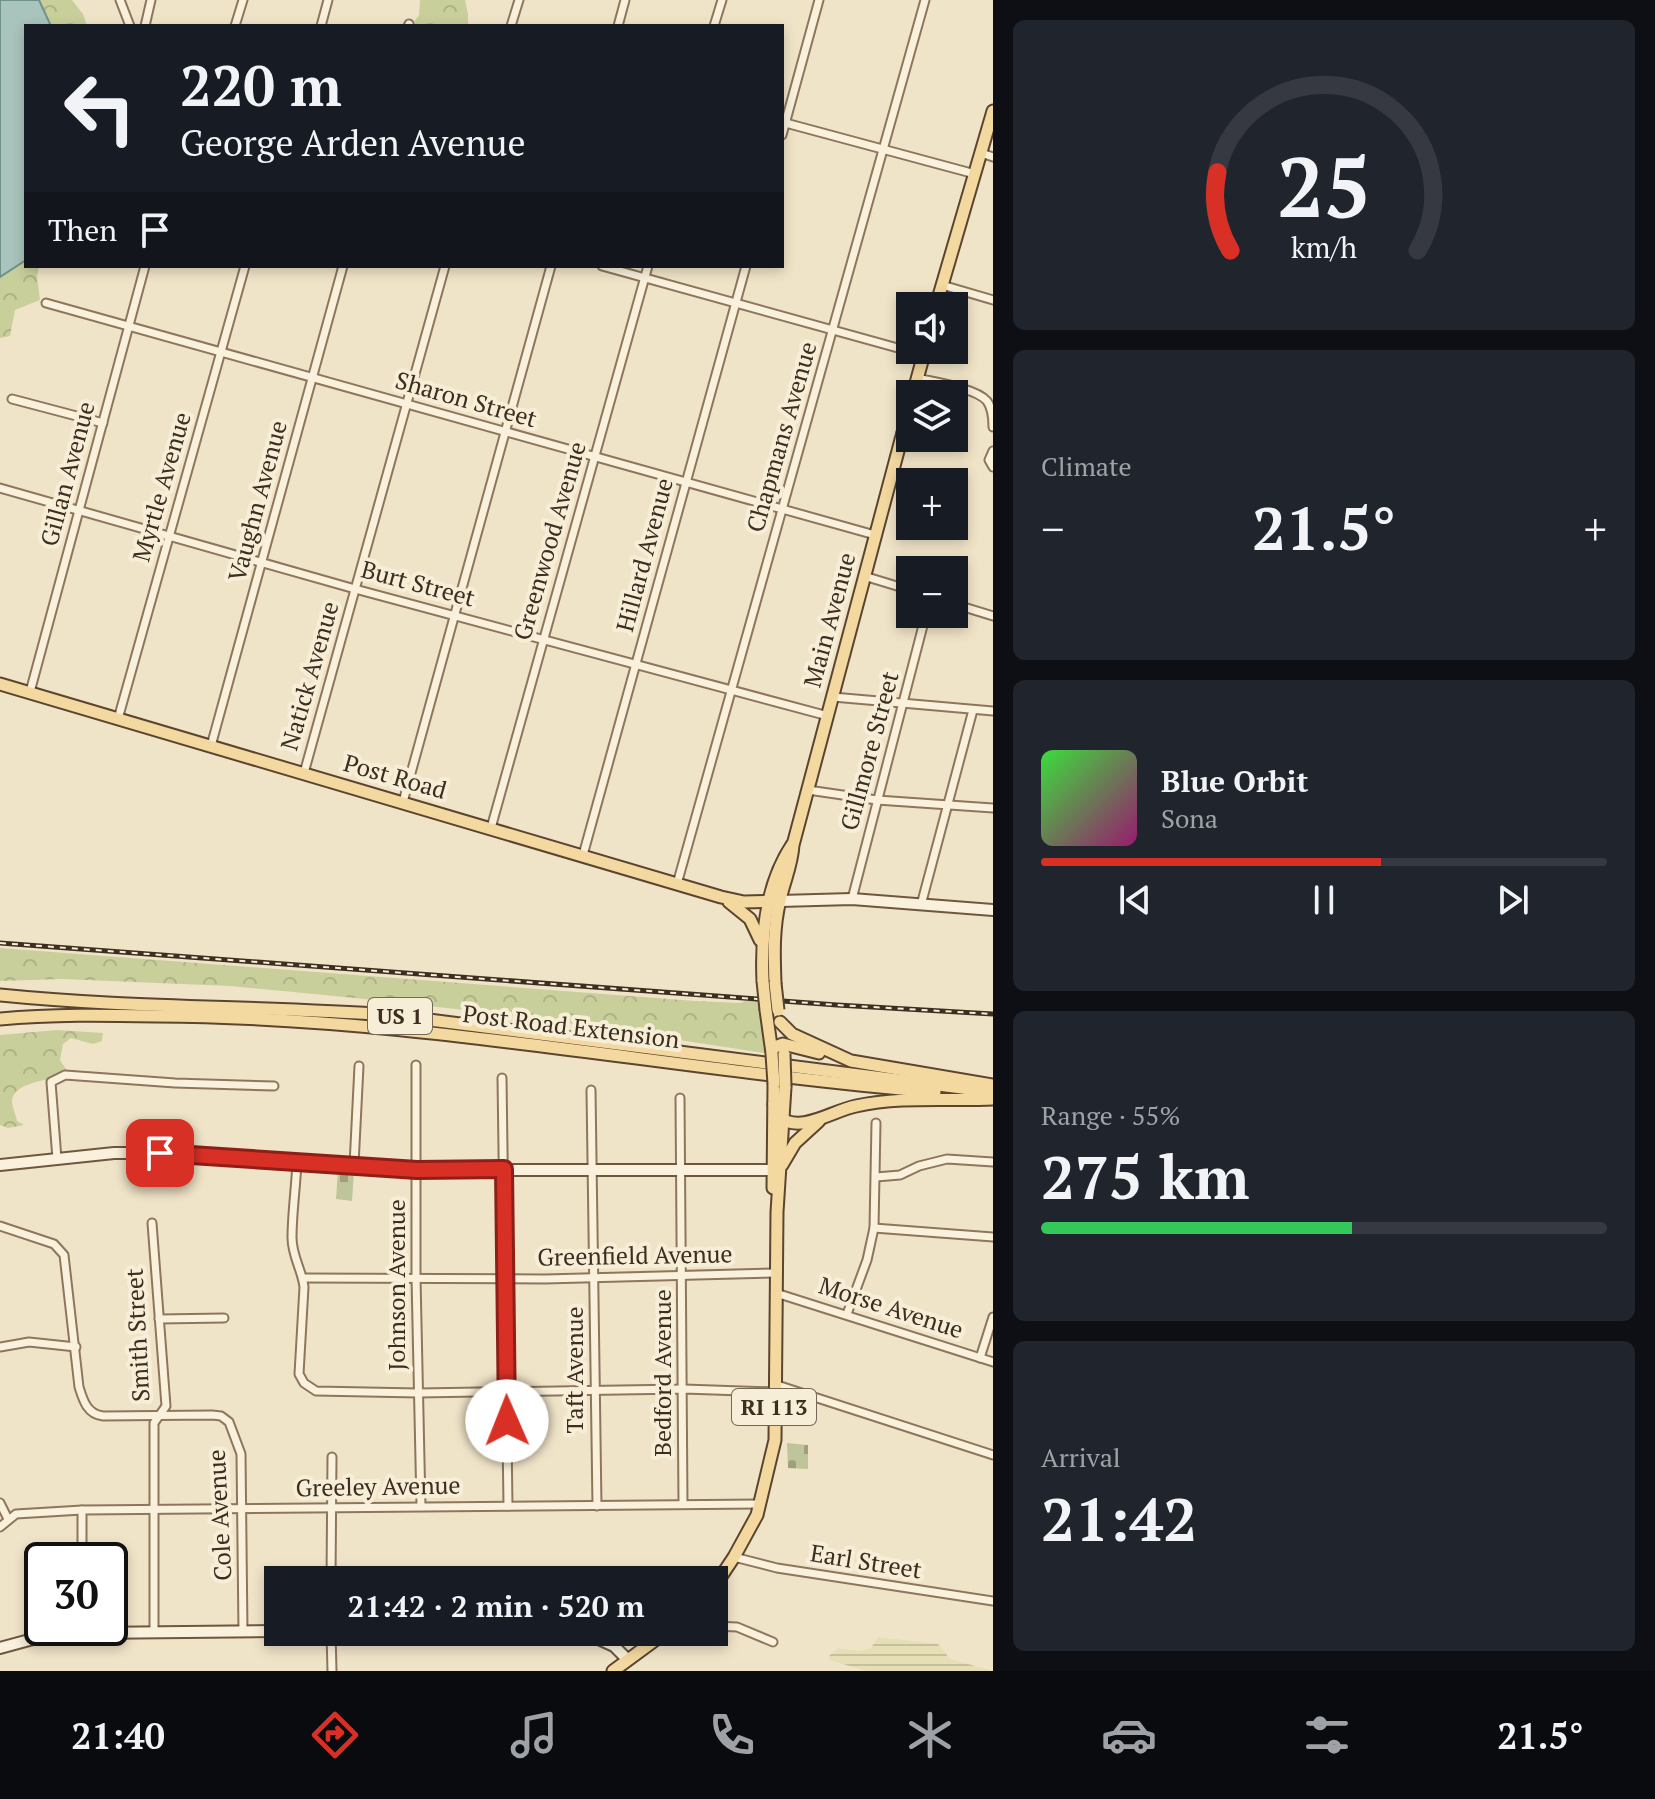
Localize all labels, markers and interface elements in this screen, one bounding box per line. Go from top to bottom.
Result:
text: 220 m [180,48,342,122]
icon: left [48,56,152,160]
text: George Arden Avenue [180,119,526,166]
text: 25 [1277,131,1371,241]
icon: arrive [133,208,177,252]
text: Then [48,210,117,250]
text: km/h [1291,228,1357,266]
map controls [896,292,968,628]
button: sound [896,292,968,364]
street label: Chapmans Avenue [739,338,824,536]
street label: Sharon Street [392,364,541,435]
button: layers [896,380,968,452]
street label: Gillan Avenue [32,398,102,550]
street label: Myrtle Avenue [124,408,198,565]
street label: Vaughn Avenue [220,417,294,585]
street label: Greenwood Avenue [505,438,593,644]
text: Climate [1041,449,1132,483]
button: + [896,468,968,540]
street label: Hillard Avenue [608,474,680,635]
text: 21.5° [1252,488,1396,567]
text: − [1041,499,1064,558]
text: + [1584,499,1607,558]
street label: Main Avenue [796,549,862,691]
street label: Burt Street [358,552,479,614]
button: − [896,556,968,628]
street label: Natick Avenue [273,598,346,754]
street label: Gillmore Street [832,668,906,834]
street label: Post Road [340,746,450,806]
text: Blue Orbit [1161,761,1308,801]
text: Sona [1161,801,1218,835]
icon: previous [1113,878,1157,922]
icon: pause [1302,878,1346,922]
icon: next [1491,878,1535,922]
street label: Post Road Extension [461,997,681,1055]
road number: US 1 [368,998,432,1034]
text: Range · 55% [1041,1098,1180,1132]
pin [126,1119,194,1187]
icon: arrive [138,1131,182,1175]
text: 275 km [1041,1137,1249,1216]
street label: Johnson Avenue [380,1199,412,1371]
street label: Greenfield Avenue [537,1237,733,1273]
street label: Smith Street [118,1267,156,1403]
street label: Morse Avenue [815,1269,967,1345]
street label: Bedford Avenue [646,1289,678,1457]
street label: Taft Avenue [558,1306,590,1434]
position arrow [465,1379,549,1463]
road number: RI 113 [732,1389,816,1425]
text: Arrival [1041,1440,1121,1474]
street label: Cole Avenue [200,1449,238,1582]
street label: Greeley Avenue [295,1469,461,1503]
text: 21:42 [1041,1479,1197,1558]
street label: Earl Street [808,1536,924,1586]
speed limit sign: 30 [24,1542,128,1646]
text: 21:42 · 2 min · 520 m [348,1586,644,1626]
icon: directions [307,1707,363,1763]
icon: music [506,1707,562,1763]
icon: phone [704,1707,760,1763]
icon: climate [902,1707,958,1763]
icon: car [1101,1707,1157,1763]
icon: filters [1299,1707,1355,1763]
text: 21:40 [71,1712,165,1759]
text: 21.5° [1497,1712,1584,1759]

